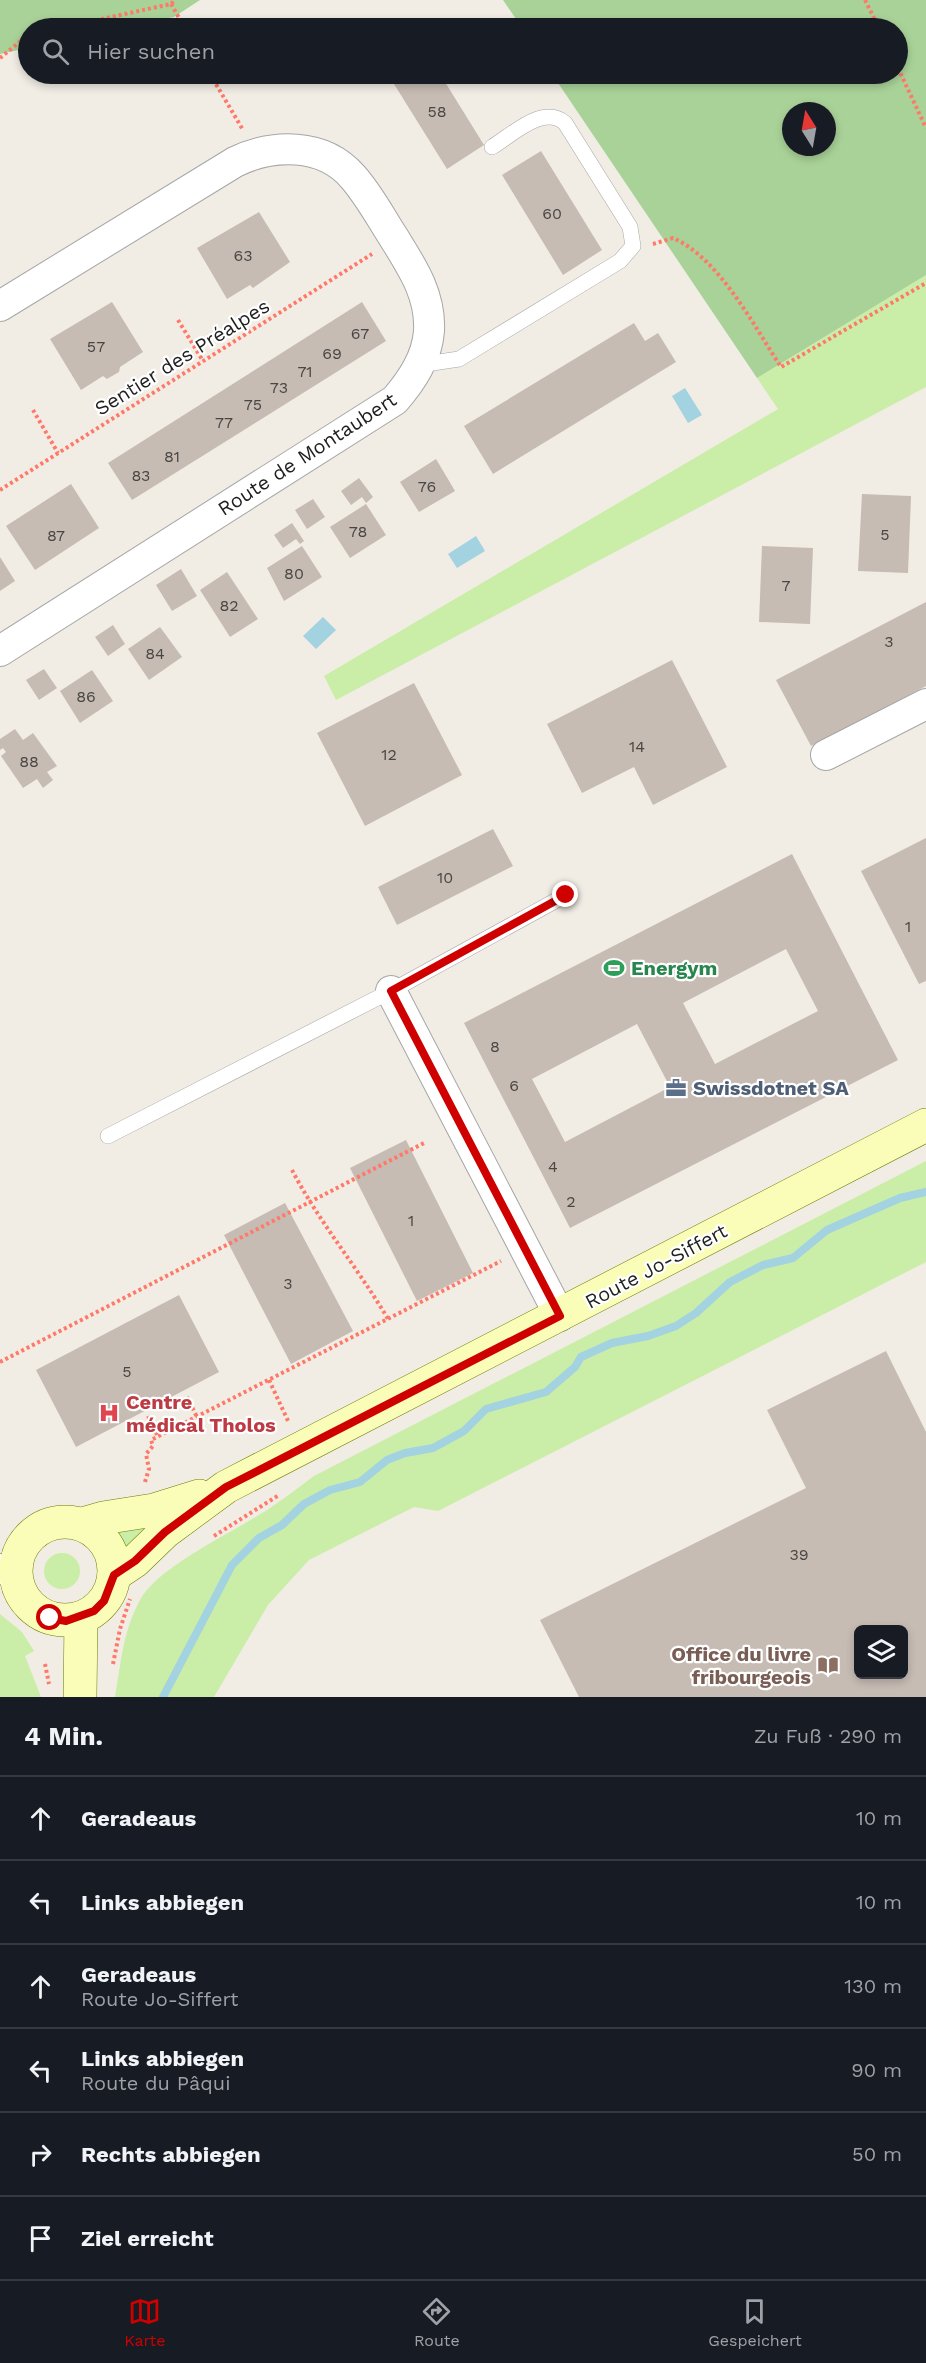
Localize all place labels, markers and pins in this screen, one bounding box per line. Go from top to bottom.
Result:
sports icon: Energym [602,956,626,980]
place label: Energym [631,956,717,980]
office icon: Swissdotnet SA [664,1076,688,1100]
place label: Swissdotnet SA [693,1076,849,1100]
place label: Centre médical Tholos [126,1390,276,1437]
hospital icon: Centre médical Tholos [97,1401,121,1425]
place label: Office du livre fribourgeois [671,1642,811,1689]
library icon: Office du livre fribourgeois [816,1653,840,1677]

